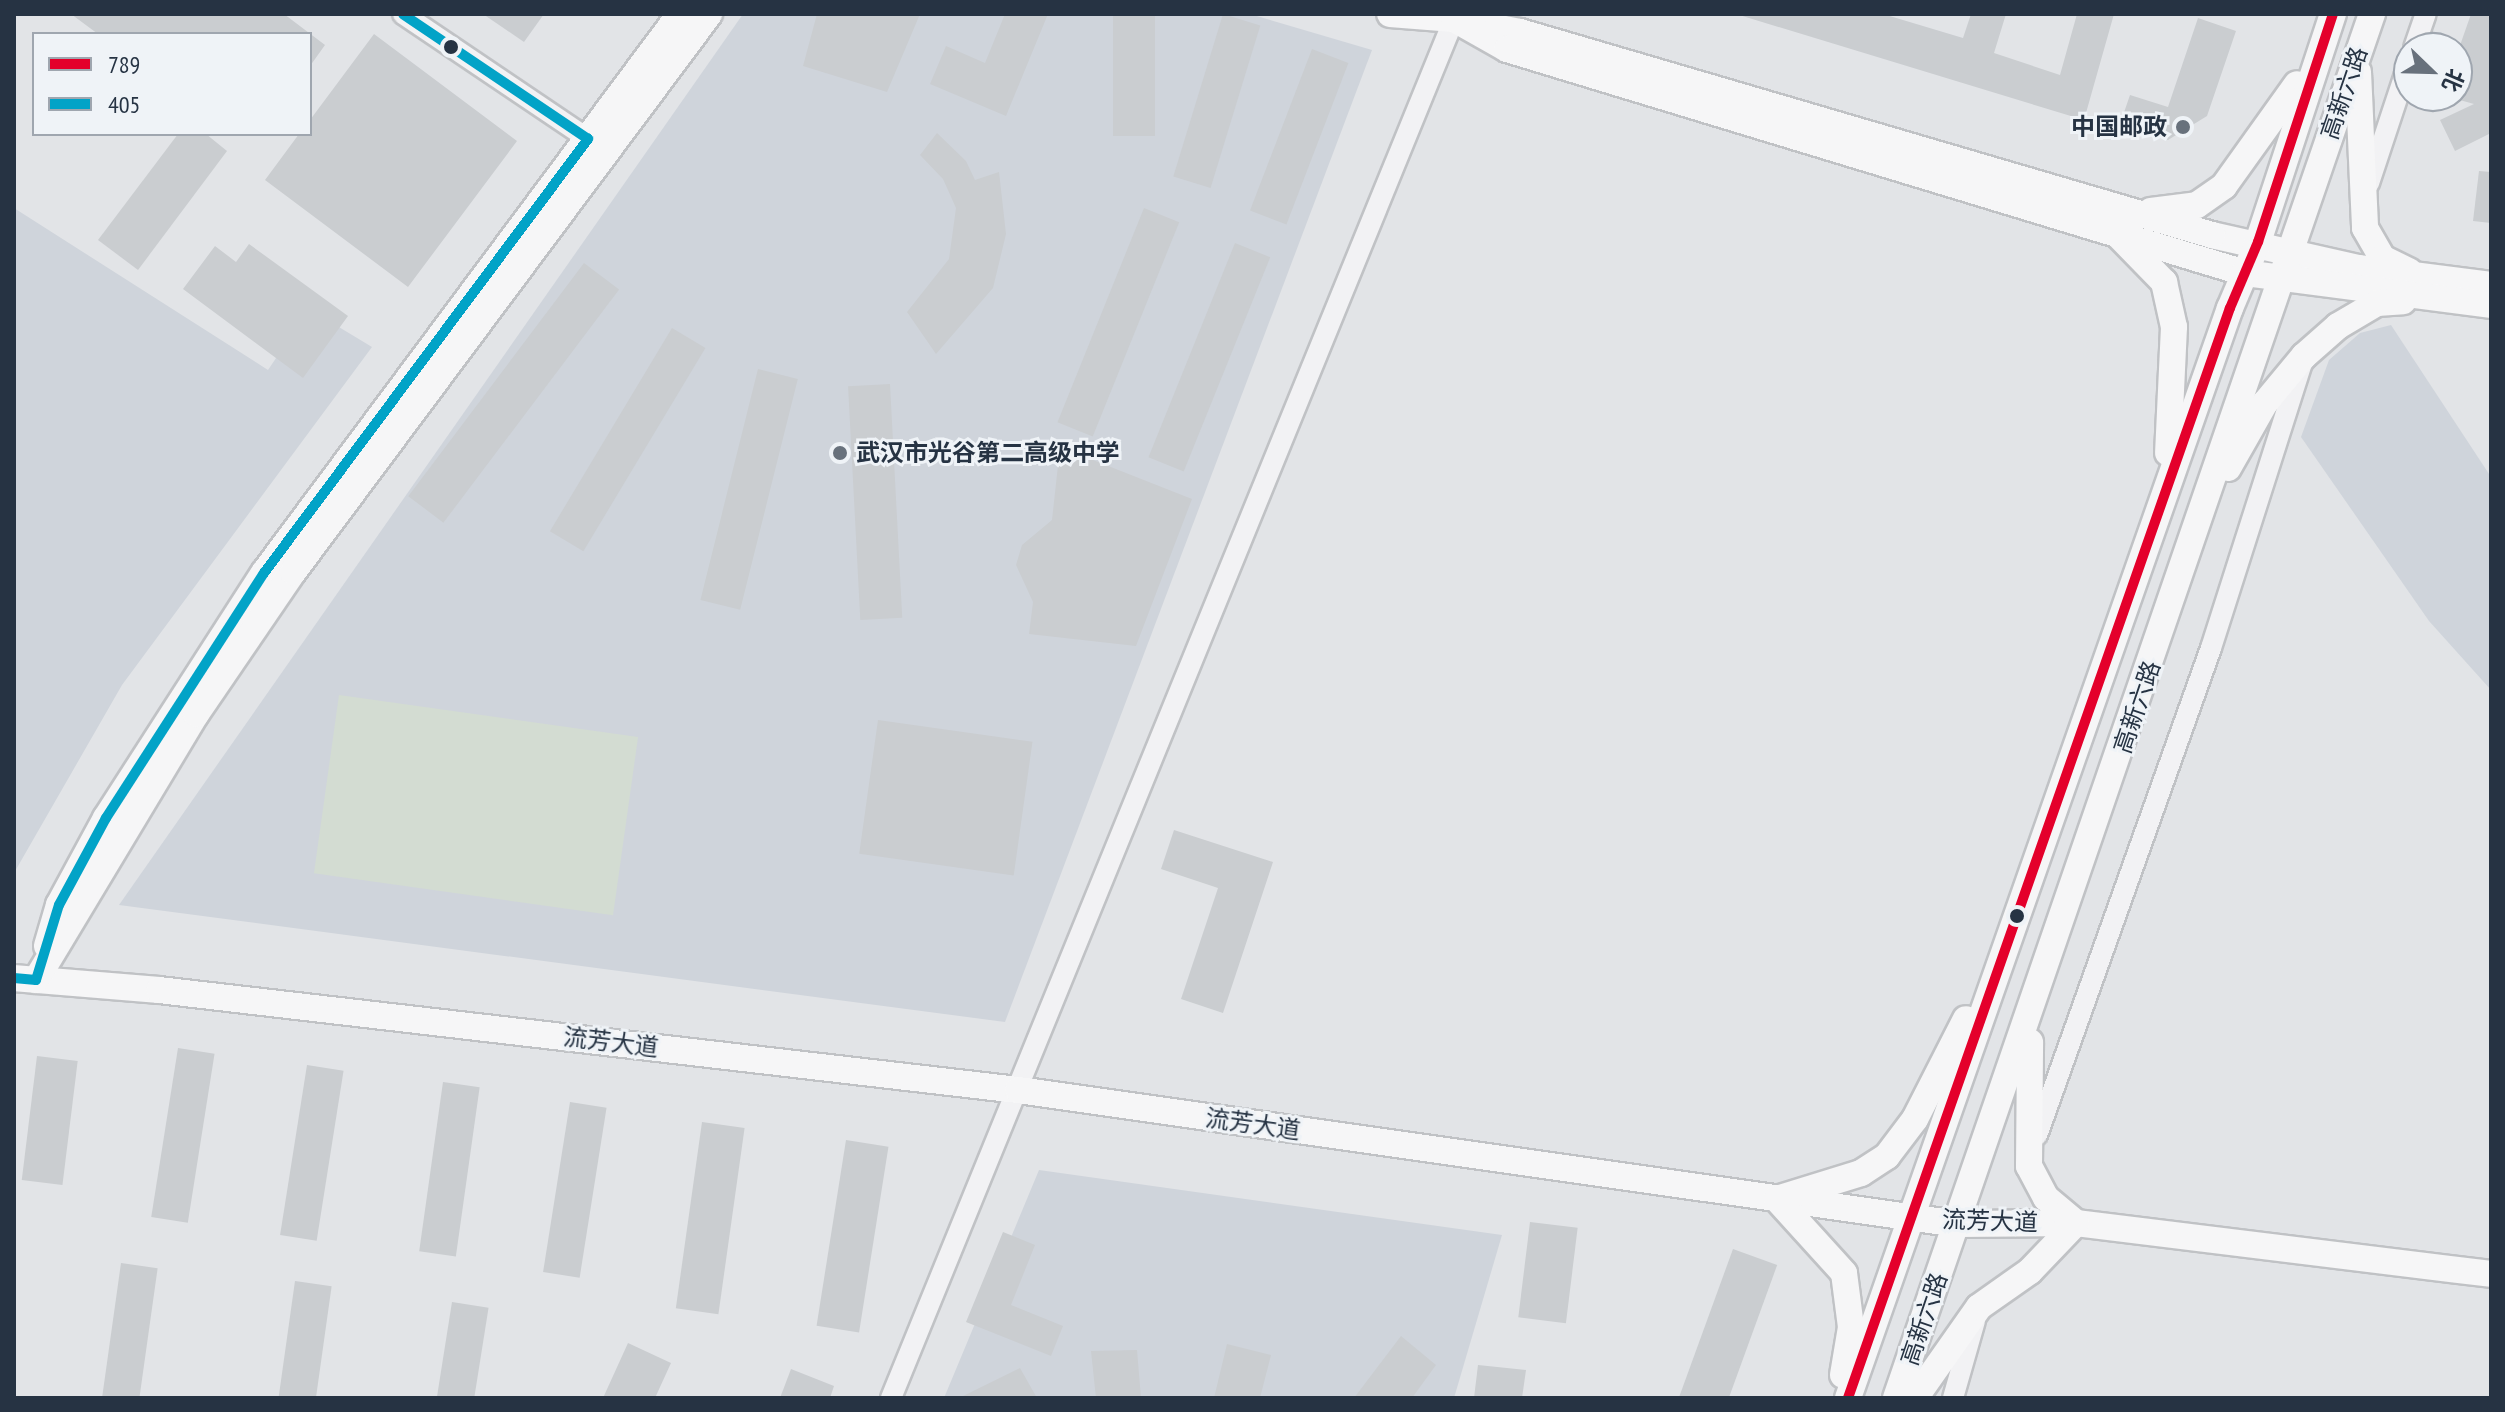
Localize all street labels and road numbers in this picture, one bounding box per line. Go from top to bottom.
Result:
street label: 高新六路 [2315,43,2373,143]
street label: 高新六路 [2108,657,2166,757]
street label: 流芳大道 [562,1022,660,1062]
street label: 流芳大道 [1203,1103,1303,1145]
street label: 流芳大道 [1942,1205,2038,1237]
street label: 高新六路 [1895,1269,1953,1369]

